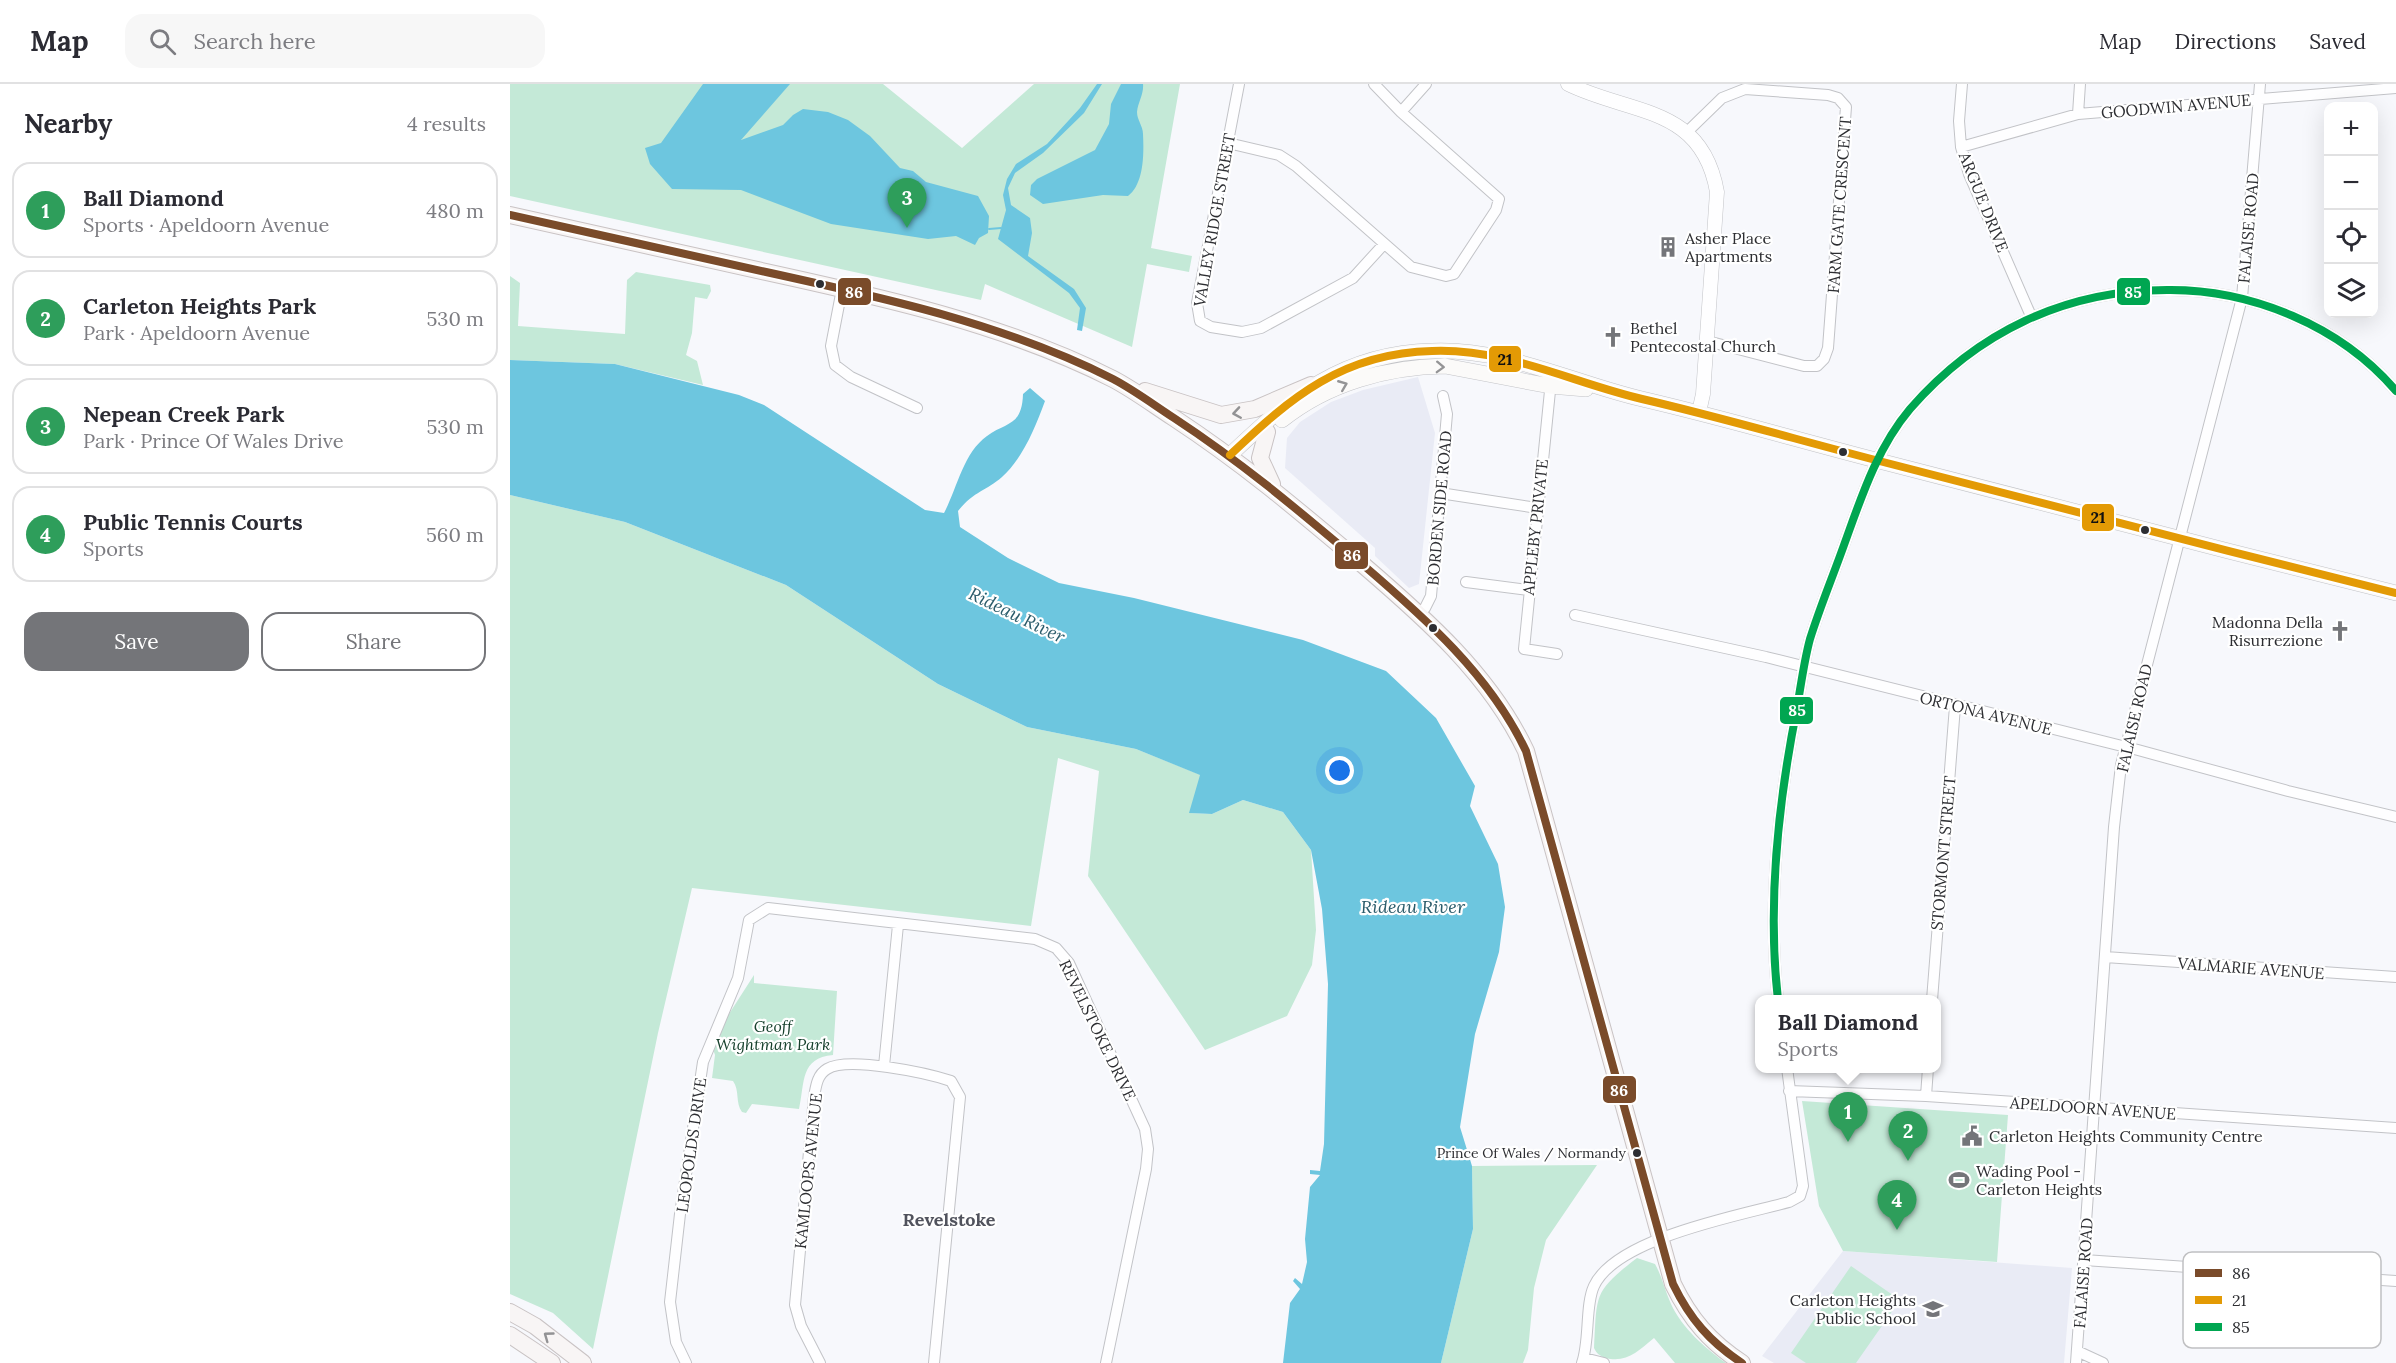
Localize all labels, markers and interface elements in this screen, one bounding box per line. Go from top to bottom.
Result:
search box [125,14,545,68]
text: Map [30,23,89,59]
icon: search [146,25,179,58]
text: Search here [194,27,316,55]
text: Map [2099,28,2142,55]
text: Directions [2175,28,2276,55]
text: Saved [2309,28,2366,55]
street label: GOODWIN AVENUE [2100,89,2252,123]
map controls [2324,102,2378,318]
button: + [2324,102,2378,156]
text: Nearby [24,107,112,140]
text: 4 results [407,111,486,136]
street label: FARM GATE CRESCENT [1823,116,1855,294]
street label: VALLEY RIDGE STREET [1189,132,1239,309]
street label: ARGUE DRIVE [1954,148,2013,255]
button: − [2324,156,2378,210]
street label: FALAISE ROAD [2233,172,2263,284]
pin: 3 [888,178,926,228]
text: Ball Diamond [83,184,224,212]
text: 1 [41,198,50,223]
text: 480 m [426,198,484,223]
button: locate [2324,210,2378,264]
text: Sports · Apeldoorn Avenue [83,212,329,237]
place label: Asher Place Apartments [1684,228,1772,266]
building icon: Asher Place Apartments [1656,235,1680,259]
button: layers [2324,264,2378,318]
line badge: 86 [837,277,872,306]
line badge: 85 [2116,277,2151,306]
unlabelled marker [814,278,826,290]
text: 86 [845,282,863,302]
text: 85 [2124,282,2142,302]
text: Carleton Heights Park [83,292,316,320]
text: 2 [40,306,51,331]
text: 530 m [426,306,484,331]
place label: Bethel Pentecostal Church [1630,318,1776,356]
text: Park · Apeldoorn Avenue [83,320,310,345]
church icon: Bethel Pentecostal Church [1601,325,1625,349]
line badge: 21 [1488,345,1522,373]
text: 21 [1497,349,1513,369]
one-way arrow [1435,360,1444,373]
one-way arrow [1336,380,1347,392]
text: Nepean Creek Park [83,400,285,428]
one-way arrow [1233,406,1242,418]
text: 3 [40,414,51,439]
text: 530 m [426,414,484,439]
text: Park · Prince Of Wales Drive [83,428,343,453]
street label: BORDEN SIDE ROAD [1422,430,1456,586]
unlabelled marker [1837,446,1849,458]
street label: APPLEBY PRIVATE [1518,458,1552,597]
line badge: 21 [2081,503,2115,532]
text: 21 [2090,507,2106,527]
text: Public Tennis Courts [83,508,303,536]
text: 4 [40,522,51,547]
text: 560 m [426,522,484,547]
unlabelled marker [2139,524,2151,536]
text: Sports [83,536,144,561]
line badge: 86 [1334,541,1369,570]
text: 86 [1343,545,1361,565]
water label: Rideau River [965,582,1070,649]
button: Save [24,612,249,671]
button: Share [261,612,486,671]
place label: Madonna Della Risurrezione [2212,612,2323,650]
church icon: Madonna Della Risurrezione [2328,619,2352,643]
unlabelled marker [1427,622,1439,634]
street label: FALAISE ROAD [2112,662,2156,774]
street label: ORTONA AVENUE [1918,687,2054,739]
line badge: 85 [1779,696,1814,725]
text: 85 [1788,700,1806,720]
your location [1325,756,1354,785]
street label: STORMONT STREET [1926,775,1960,931]
water label: Rideau River [1361,895,1466,918]
street label: VALMARIE AVENUE [2176,953,2325,983]
street label: REVELSTOKE DRIVE [1055,956,1141,1104]
popup [1755,995,1941,1073]
text: Ball Diamond [1778,1008,1918,1036]
park label: Geoff Wightman Park [716,1016,830,1054]
text: Sports [1778,1036,1838,1061]
line badge: 86 [1602,1075,1637,1104]
street label: LEOPOLDS DRIVE [672,1076,710,1214]
text: 86 [1610,1080,1628,1100]
street label: KAMLOOPS AVENUE [790,1092,826,1250]
pin: 1 [1828,1092,1868,1142]
street label: APELDOORN AVENUE [2008,1092,2177,1124]
pin: 2 [1888,1112,1928,1161]
public building icon: Carleton Heights Community Centre [1960,1124,1984,1148]
place label: Carleton Heights Community Centre [1989,1126,2263,1146]
place label: Prince Of Wales / Normandy [1437,1144,1627,1162]
marker: Prince Of Wales / Normandy [1631,1147,1643,1159]
place label: Wading Pool - Carleton Heights [1976,1161,2102,1199]
sports icon: Wading Pool - Carleton Heights [1947,1168,1971,1192]
pin: 4 [1878,1180,1916,1230]
district label: Revelstoke [903,1208,996,1231]
street label: FALAISE ROAD [2069,1217,2097,1329]
legend [2183,1252,2381,1348]
text: 86 [2232,1263,2250,1283]
place label: Carleton Heights Public School [1790,1290,1916,1328]
text: 21 [2232,1290,2247,1310]
school or university icon: Carleton Heights Public School [1921,1297,1945,1321]
text: 85 [2232,1317,2250,1337]
one-way arrow [543,1332,554,1343]

